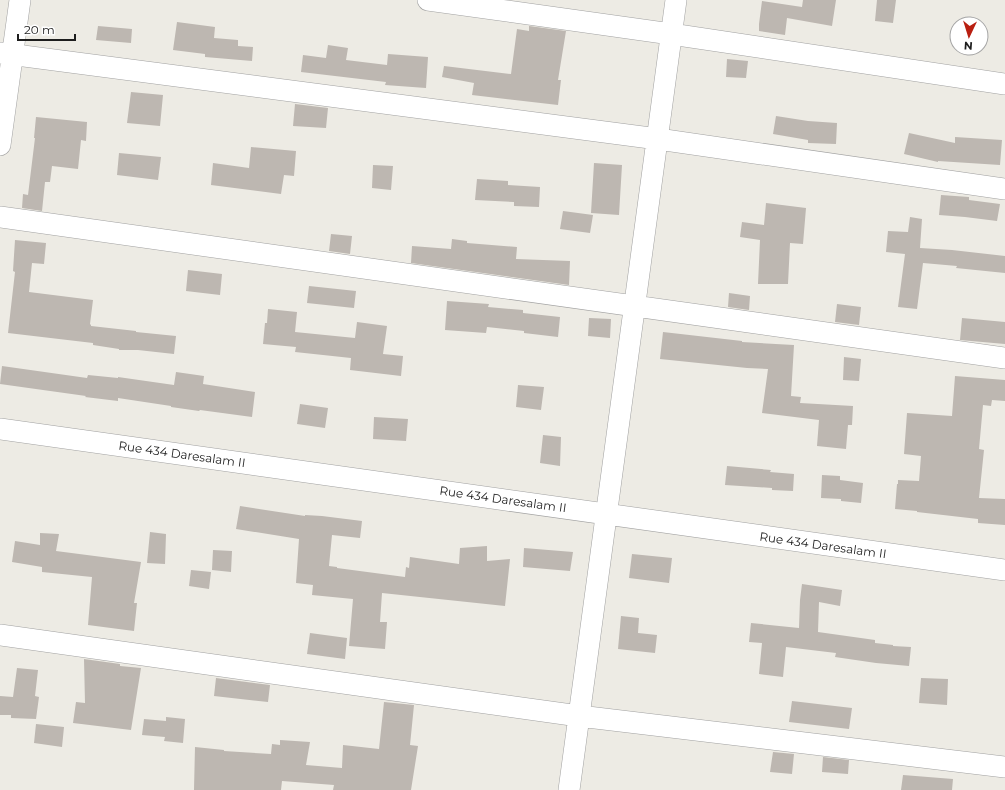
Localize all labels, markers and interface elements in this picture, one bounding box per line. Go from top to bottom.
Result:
scale bar [18,16,75,42]
north arrow [949,16,989,56]
text: 20 m [24,22,55,37]
text: N [963,39,973,53]
street label: Rue 434 Daresalam II [118,438,246,470]
street label: Rue 434 Daresalam II [439,483,567,515]
street label: Rue 434 Daresalam II [759,529,887,561]

